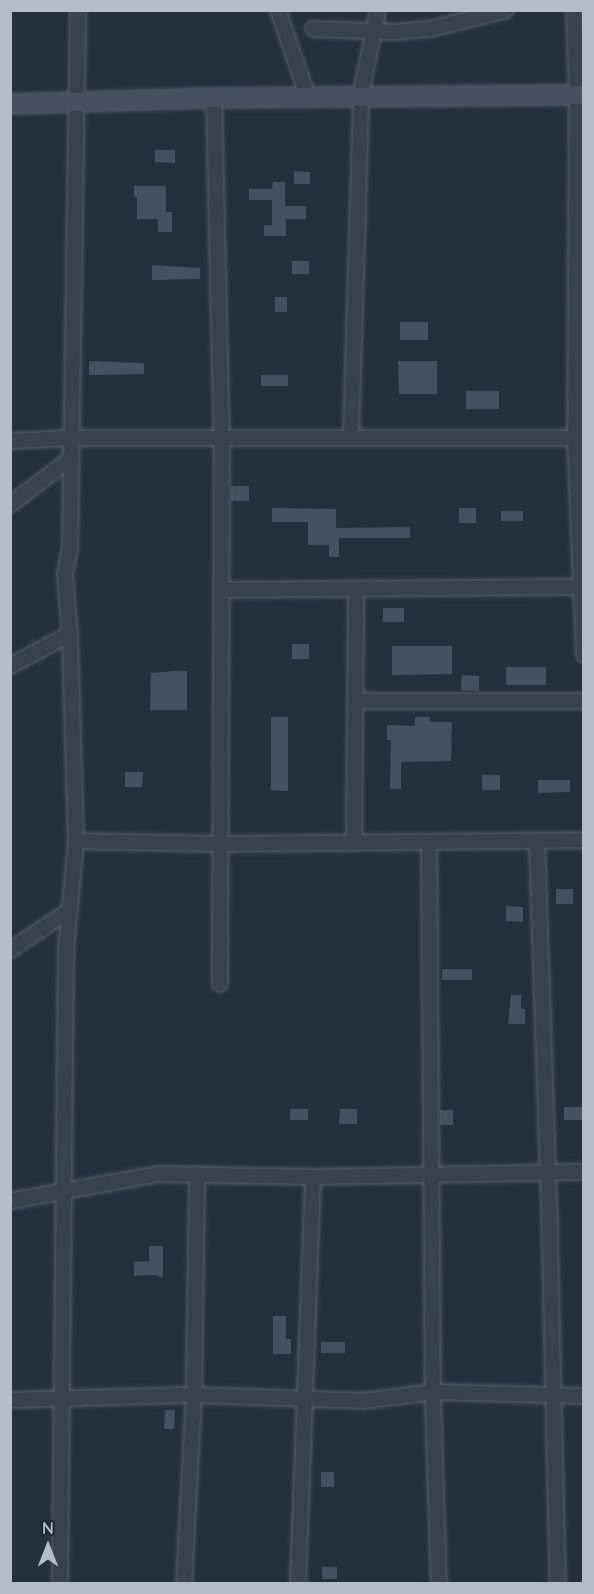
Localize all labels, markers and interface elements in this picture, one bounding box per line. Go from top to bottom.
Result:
north arrow [18,1516,78,1576]
text: N [42,1518,54,1538]

